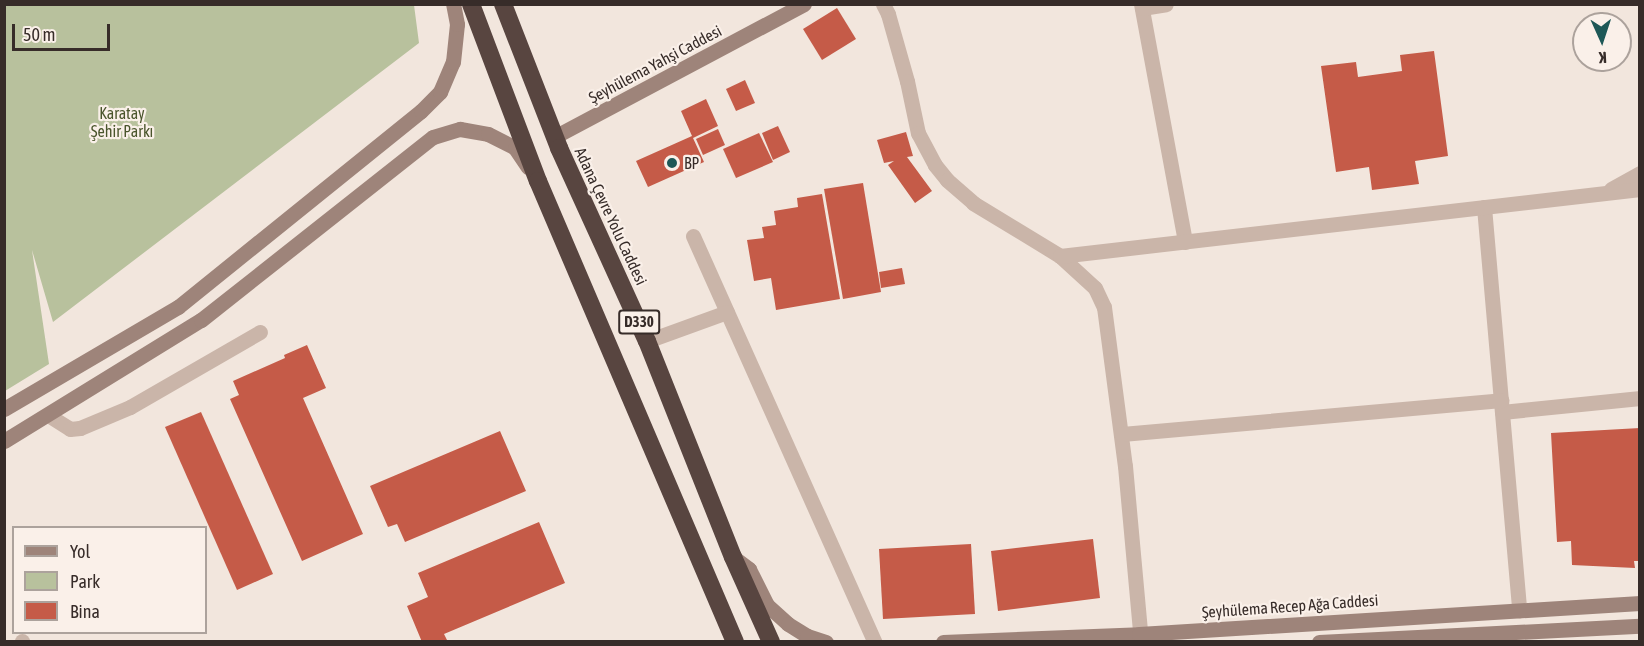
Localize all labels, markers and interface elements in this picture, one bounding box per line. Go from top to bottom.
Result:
scale bar [15,12,112,50]
north arrow [1572,12,1632,72]
street label: Şeyhülema Yahşi Caddesi [585,21,725,107]
text: 50 m [23,24,55,45]
text: K [1598,49,1607,67]
park label: Karatay Şehir Parkı [91,103,153,141]
street label: Adana Çevre Yolu Caddesi [571,144,651,288]
place label: BP [684,153,699,173]
marker: BP [665,156,679,170]
road number: D330 [618,310,660,334]
legend [12,526,207,634]
text: Yol [70,541,90,562]
text: Park [70,571,100,592]
street label: Şeyhülema Recep Ağa Caddesi [1201,590,1379,622]
text: Bina [70,601,100,622]

